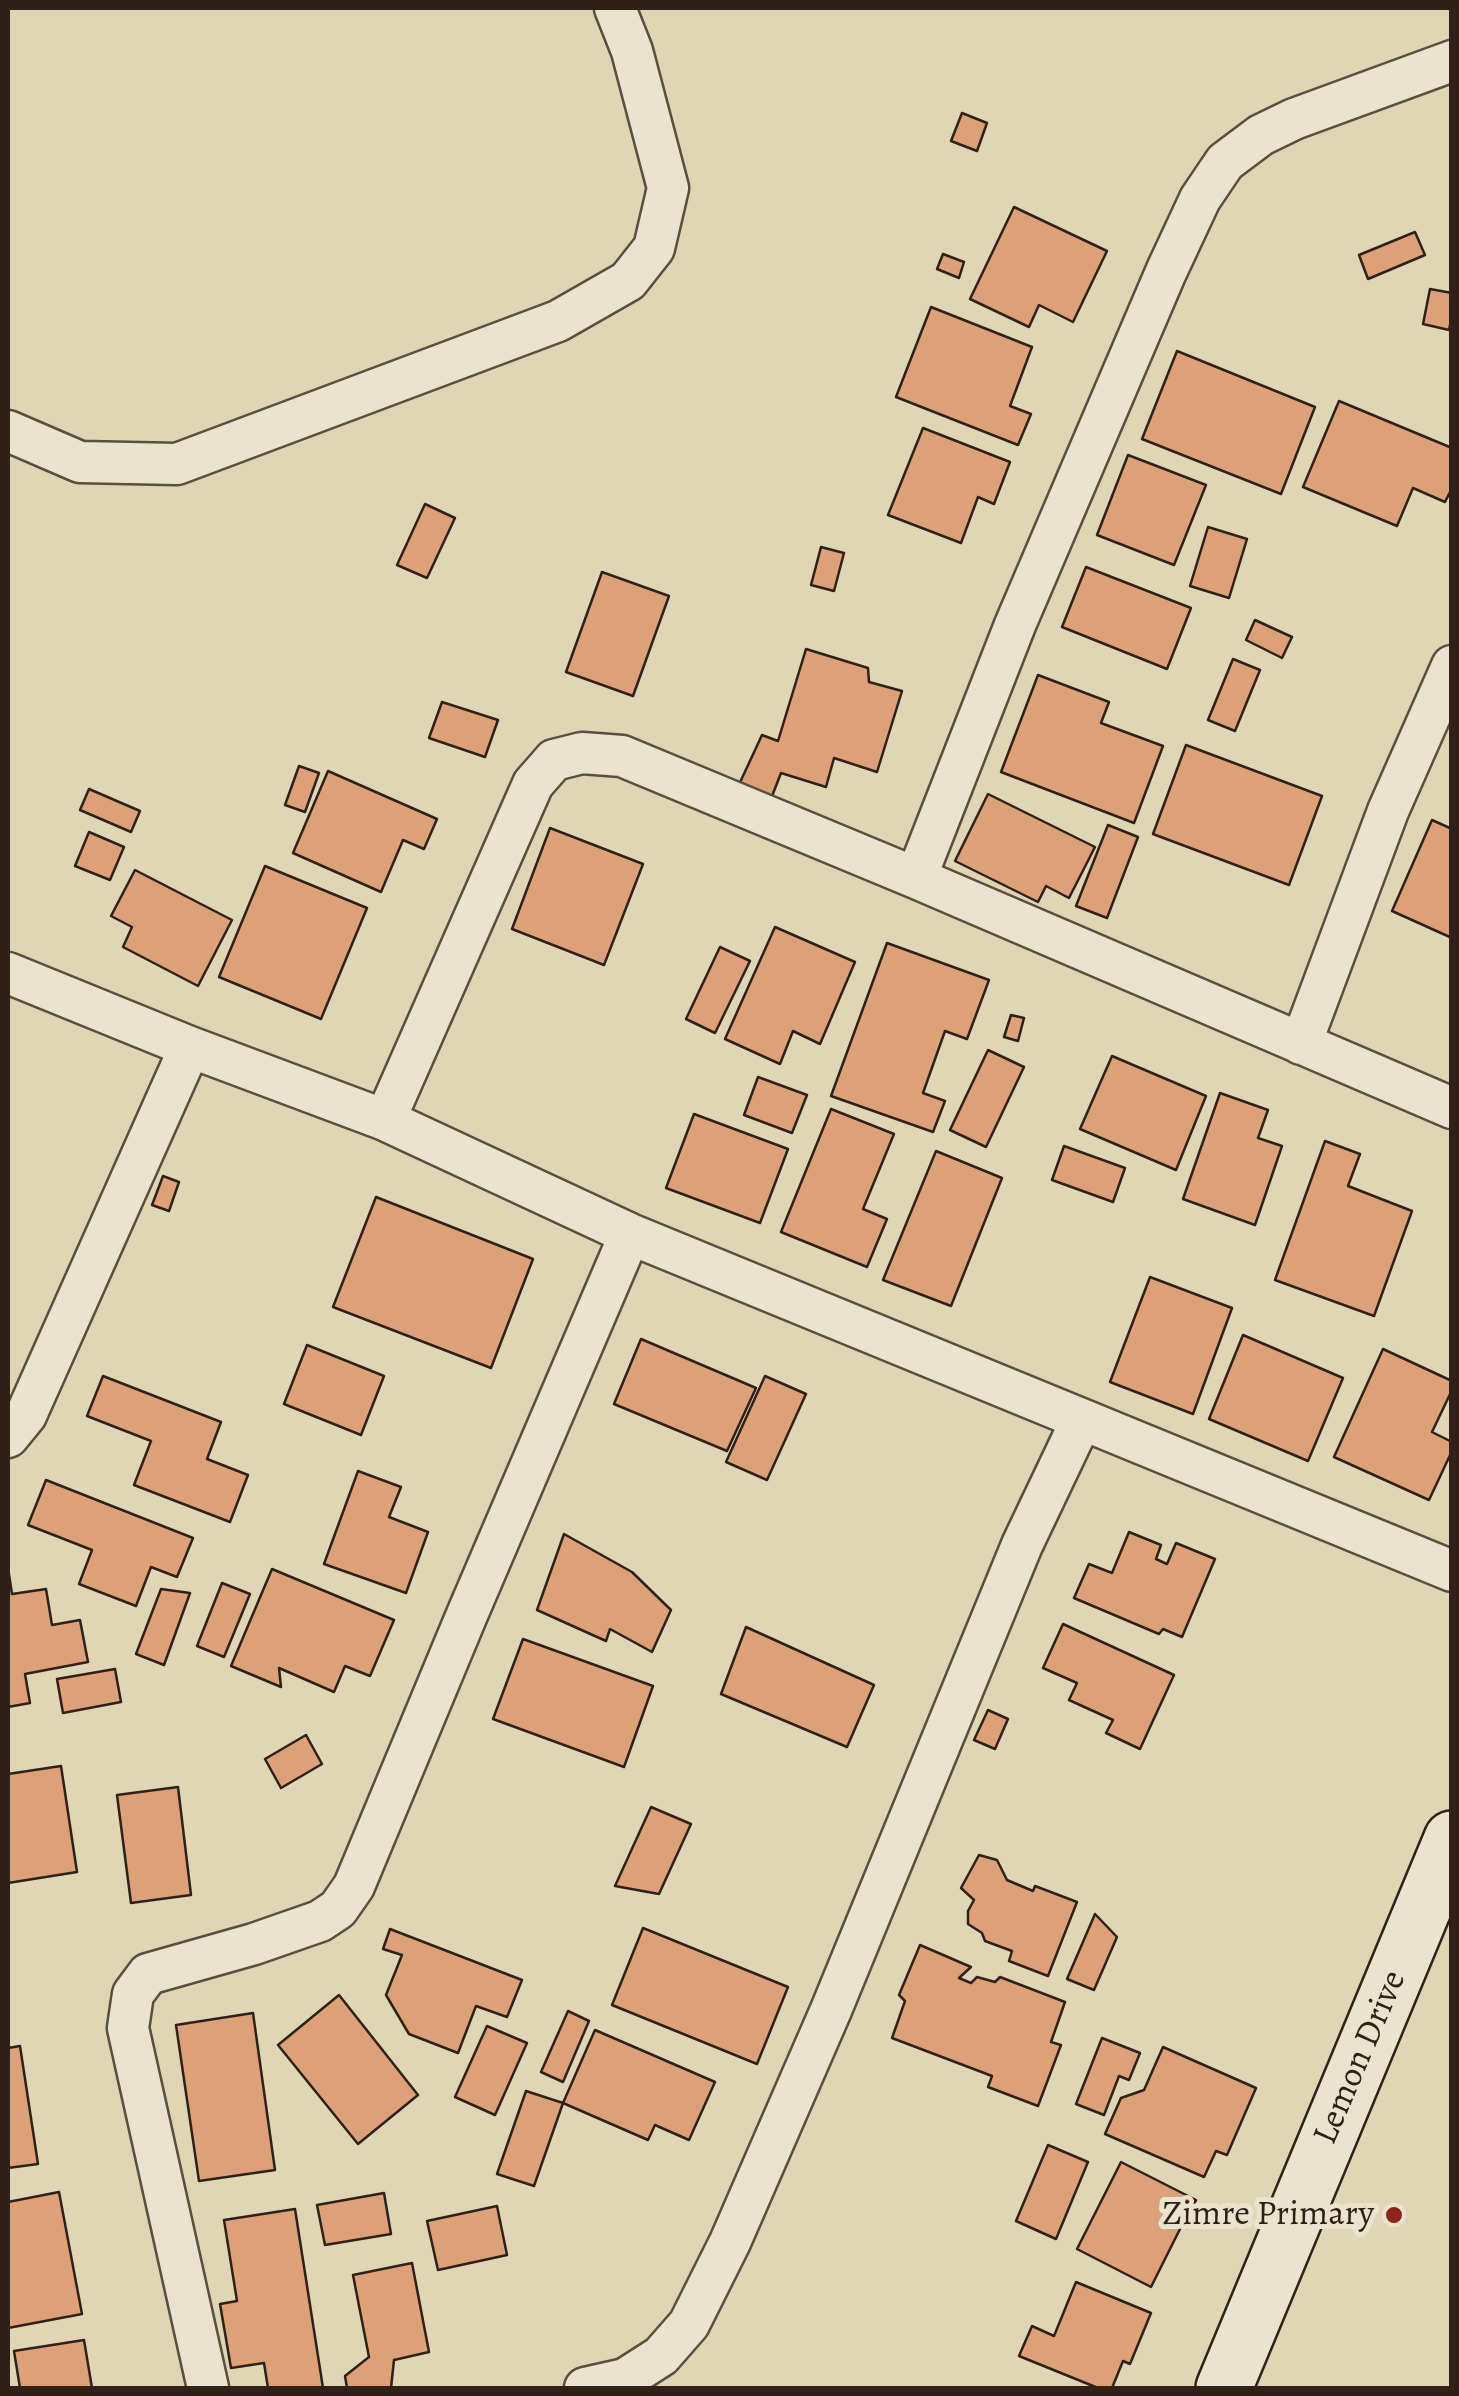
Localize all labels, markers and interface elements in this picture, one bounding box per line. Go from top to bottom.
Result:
street label: Lemon Drive [1306,1965,1416,2151]
place label: Zimre Primary [1162,2194,1374,2236]
marker: Zimre Primary [1383,2204,1405,2226]

